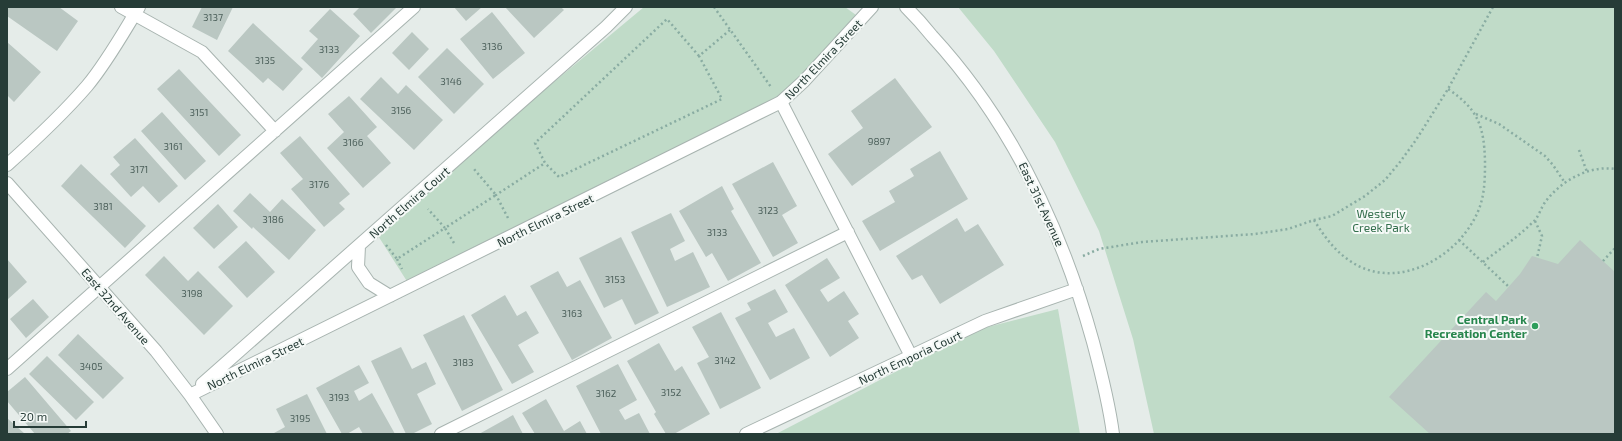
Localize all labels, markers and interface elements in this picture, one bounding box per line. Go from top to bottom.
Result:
house number: 3137 [203,11,223,23]
street label: North Elmira Street [781,16,865,102]
house number: 3136 [482,40,503,52]
house number: 3133 [319,43,339,55]
house number: 3135 [255,54,275,66]
house number: 3146 [440,75,462,87]
house number: 3156 [391,104,412,116]
house number: 3151 [190,106,208,118]
house number: 9897 [868,135,890,147]
house number: 3166 [343,136,364,148]
house number: 3161 [163,140,183,152]
street label: East 31st Avenue [1016,160,1068,248]
house number: 3171 [130,163,148,175]
street label: North Elmira Court [366,163,452,241]
house number: 3176 [309,178,329,190]
street label: North Elmira Street [495,190,596,249]
house number: 3181 [93,200,113,212]
house number: 3123 [758,204,778,216]
park label: Westerly Creek Park [1352,206,1410,234]
house number: 3186 [262,213,284,225]
house number: 3133 [707,226,727,238]
street label: East 32nd Avenue [79,265,153,347]
house number: 3153 [605,273,625,285]
house number: 3198 [181,287,203,299]
house number: 3163 [562,307,582,319]
place label: Central Park Recreation Center [1425,312,1527,340]
marker: Central Park Recreation Center [1530,321,1540,331]
street label: North Emporia Court [856,327,964,387]
street label: North Elmira Street [205,333,306,392]
house number: 3142 [714,354,736,366]
house number: 3183 [452,356,474,368]
house number: 3405 [79,360,103,372]
house number: 3152 [661,386,682,398]
house number: 3162 [596,387,617,399]
house number: 3193 [329,391,349,403]
scale bar [14,403,86,429]
text: 20 m [20,409,47,423]
house number: 3195 [290,412,310,424]

